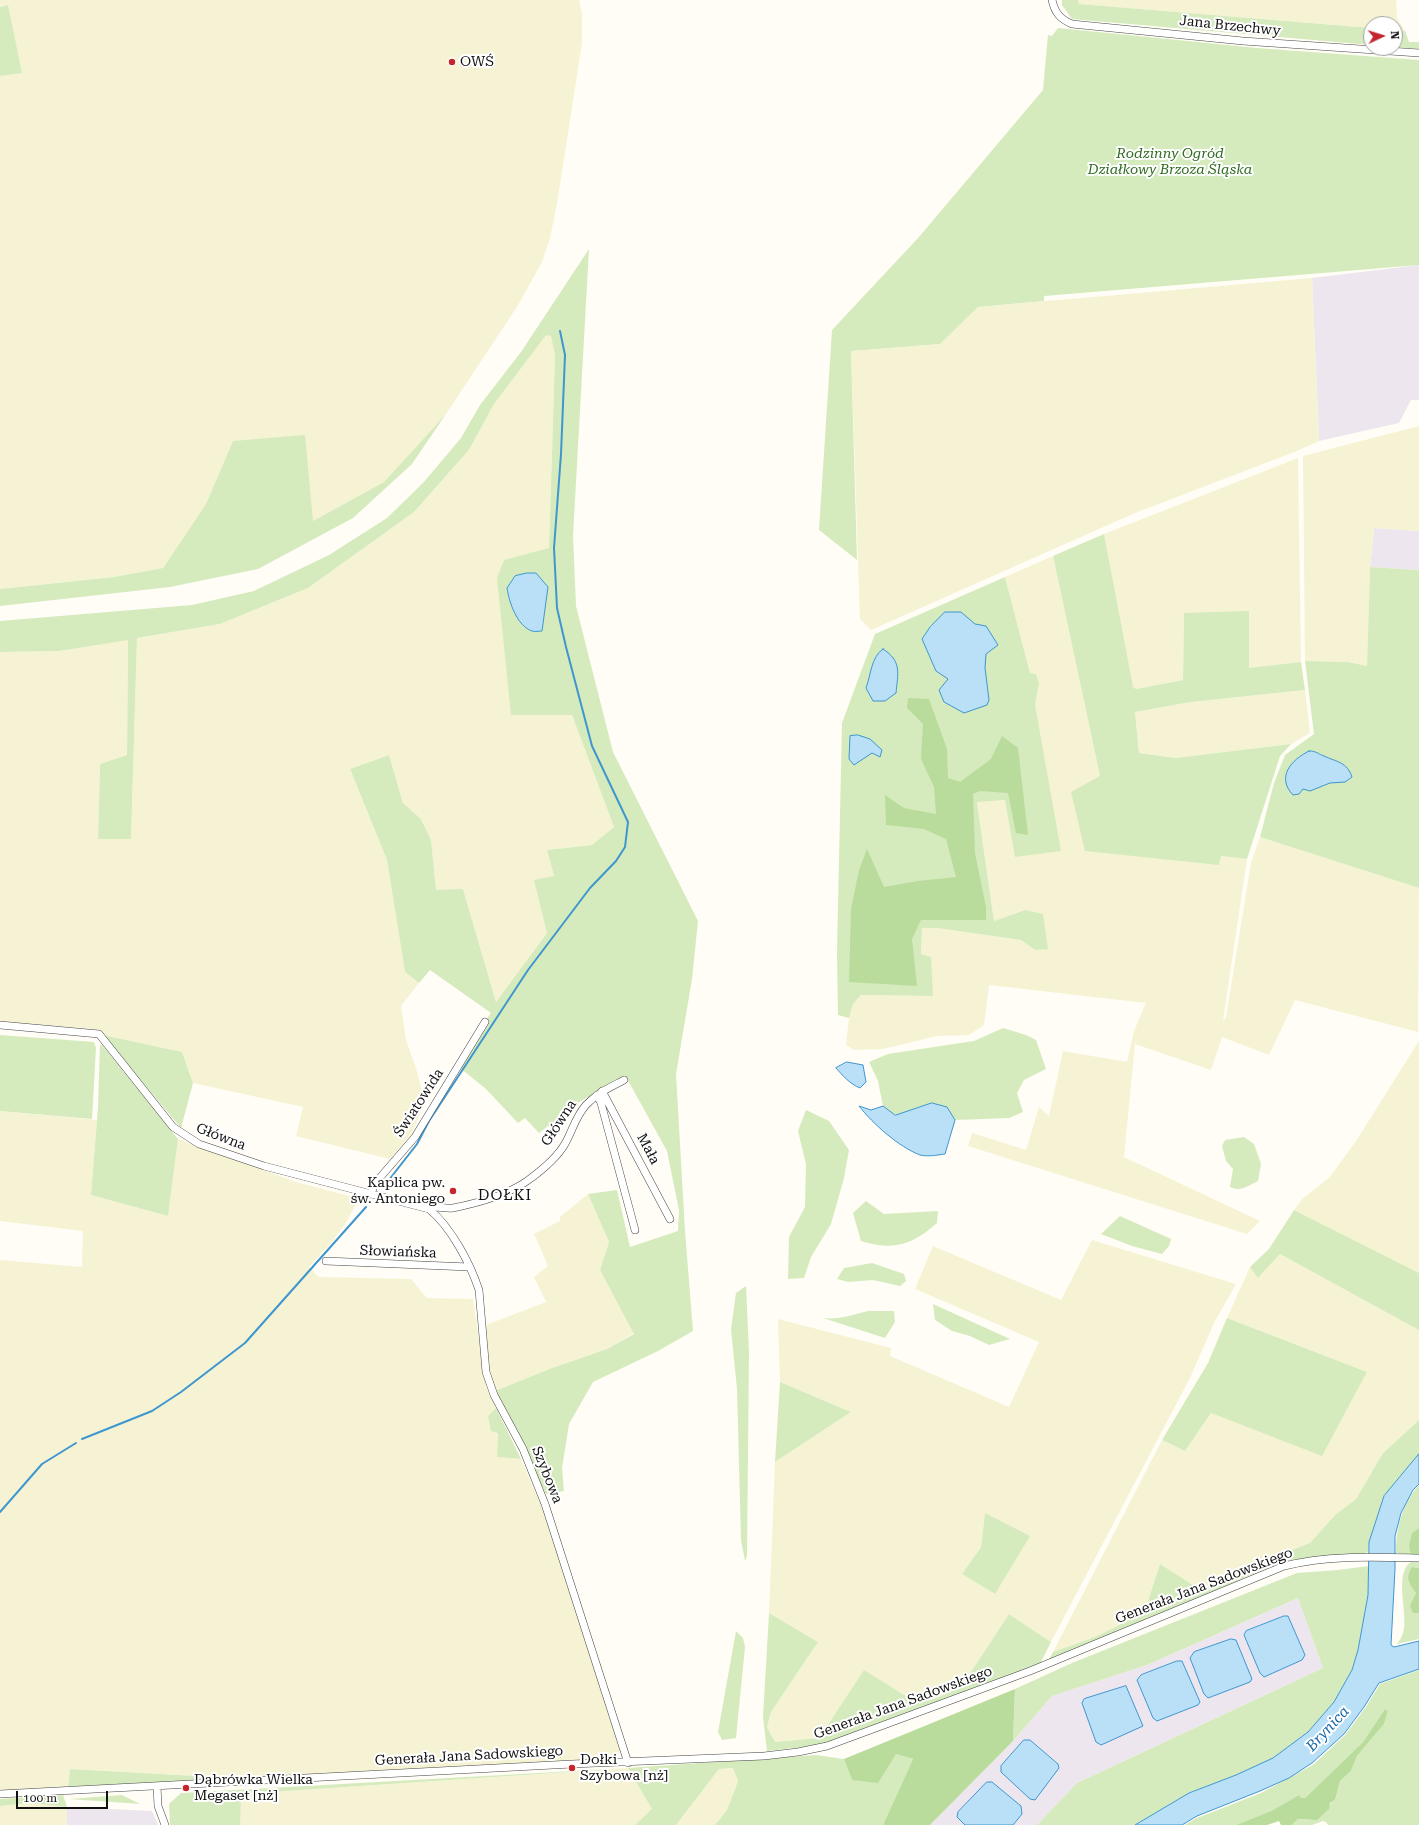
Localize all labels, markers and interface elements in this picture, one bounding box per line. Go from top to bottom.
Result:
street label: Jana Brzechwy [1179,12,1281,40]
north arrow [1363,16,1403,56]
text: N [1388,31,1401,40]
place label: OWŚ [460,54,494,70]
marker: OWŚ [447,57,457,67]
park label: Rodzinny Ogród Działkowy Brzoza Śląska [1088,146,1252,178]
street label: Światowida [391,1066,447,1140]
street label: Główna [538,1097,580,1149]
street label: Główna [194,1120,248,1154]
street label: Mała [633,1131,663,1167]
place label: Kaplica pw. św. Antoniego [351,1175,445,1208]
marker: Kaplica pw. św. Antoniego [448,1186,458,1196]
district label: DOŁKI [478,1187,532,1205]
street label: Słowiańska [359,1242,437,1262]
street label: Szybowa [528,1444,566,1506]
street label: Generała Jana Sadowskiego [1113,1544,1295,1628]
street label: Generała Jana Sadowskiego [812,1663,994,1743]
water label: Brynica [1303,1703,1353,1755]
street label: Generała Jana Sadowskiego [374,1743,564,1769]
place label: Dołki Szybowa [nż] [580,1752,668,1784]
marker: Dołki Szybowa [nż] [567,1763,577,1773]
place label: Dąbrówka Wielka Megaset [nż] [194,1772,313,1804]
scale bar [18,1783,110,1809]
marker: Dąbrówka Wielka Megaset [nż] [181,1783,191,1793]
text: 100 m [23,1791,57,1805]

